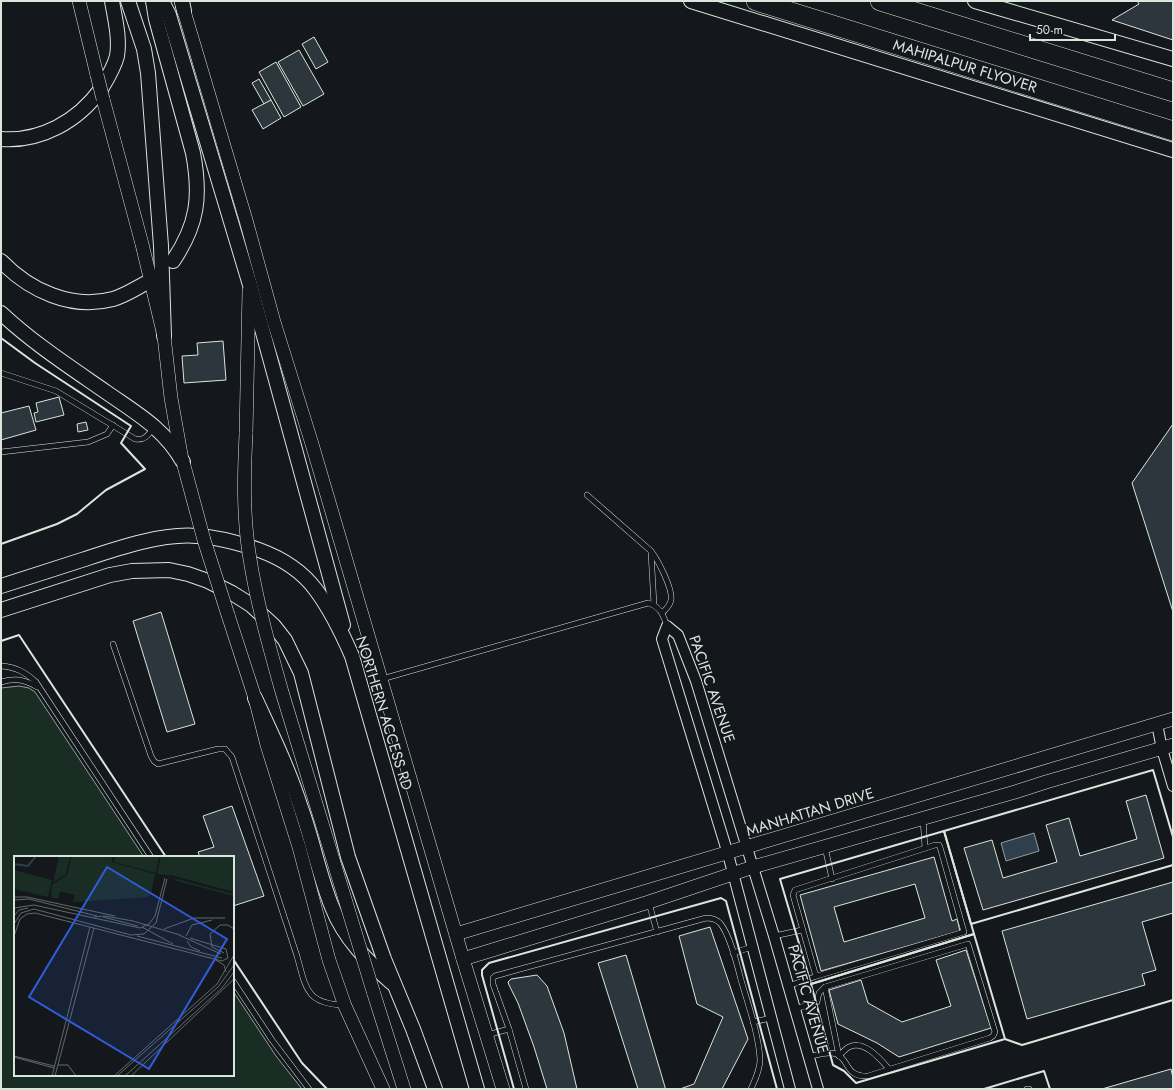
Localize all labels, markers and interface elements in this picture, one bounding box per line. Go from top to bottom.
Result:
scale bar [1030,16,1115,42]
text: 50 m [1036,21,1063,39]
street label: MAHIPALPUR FLYOVER [890,34,1040,99]
street label: PACIFIC AVENUE [683,632,741,746]
street label: NORTHERN ACCESS RD [350,633,418,793]
street label: MANHATTAN DRIVE [743,782,877,842]
inset map [14,856,234,1076]
street label: PACIFIC AVENUE [782,942,834,1056]

